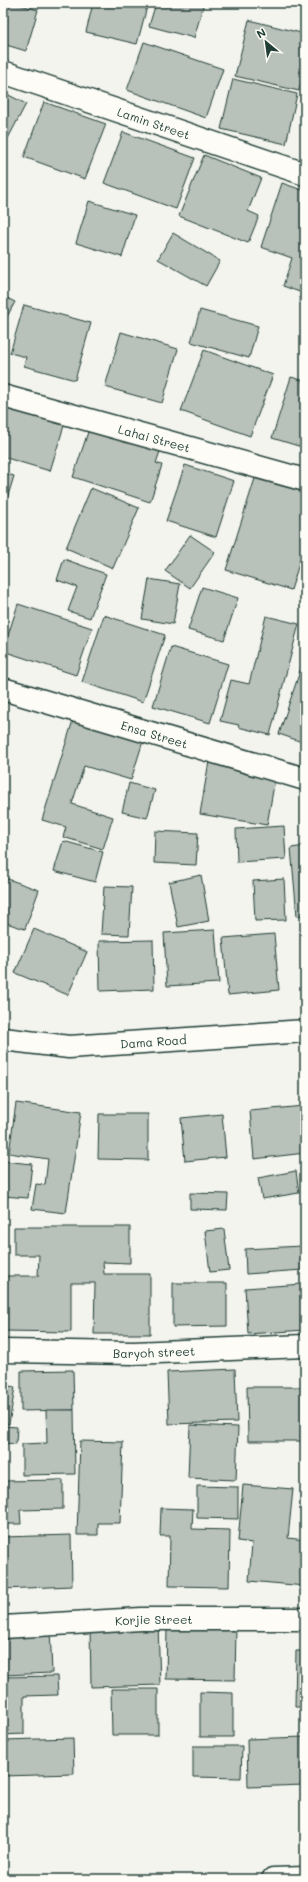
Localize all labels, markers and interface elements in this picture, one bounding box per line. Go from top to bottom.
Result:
north arrow [246,22,286,62]
text: N [254,24,268,41]
street label: Lamin Street [115,103,192,143]
street label: Lahai Street [117,420,192,456]
street label: Ensa Street [119,717,190,752]
street label: Dama Road [120,1031,187,1052]
street label: Baryoh street [113,1343,195,1361]
street label: Korjie Street [114,1611,193,1628]

